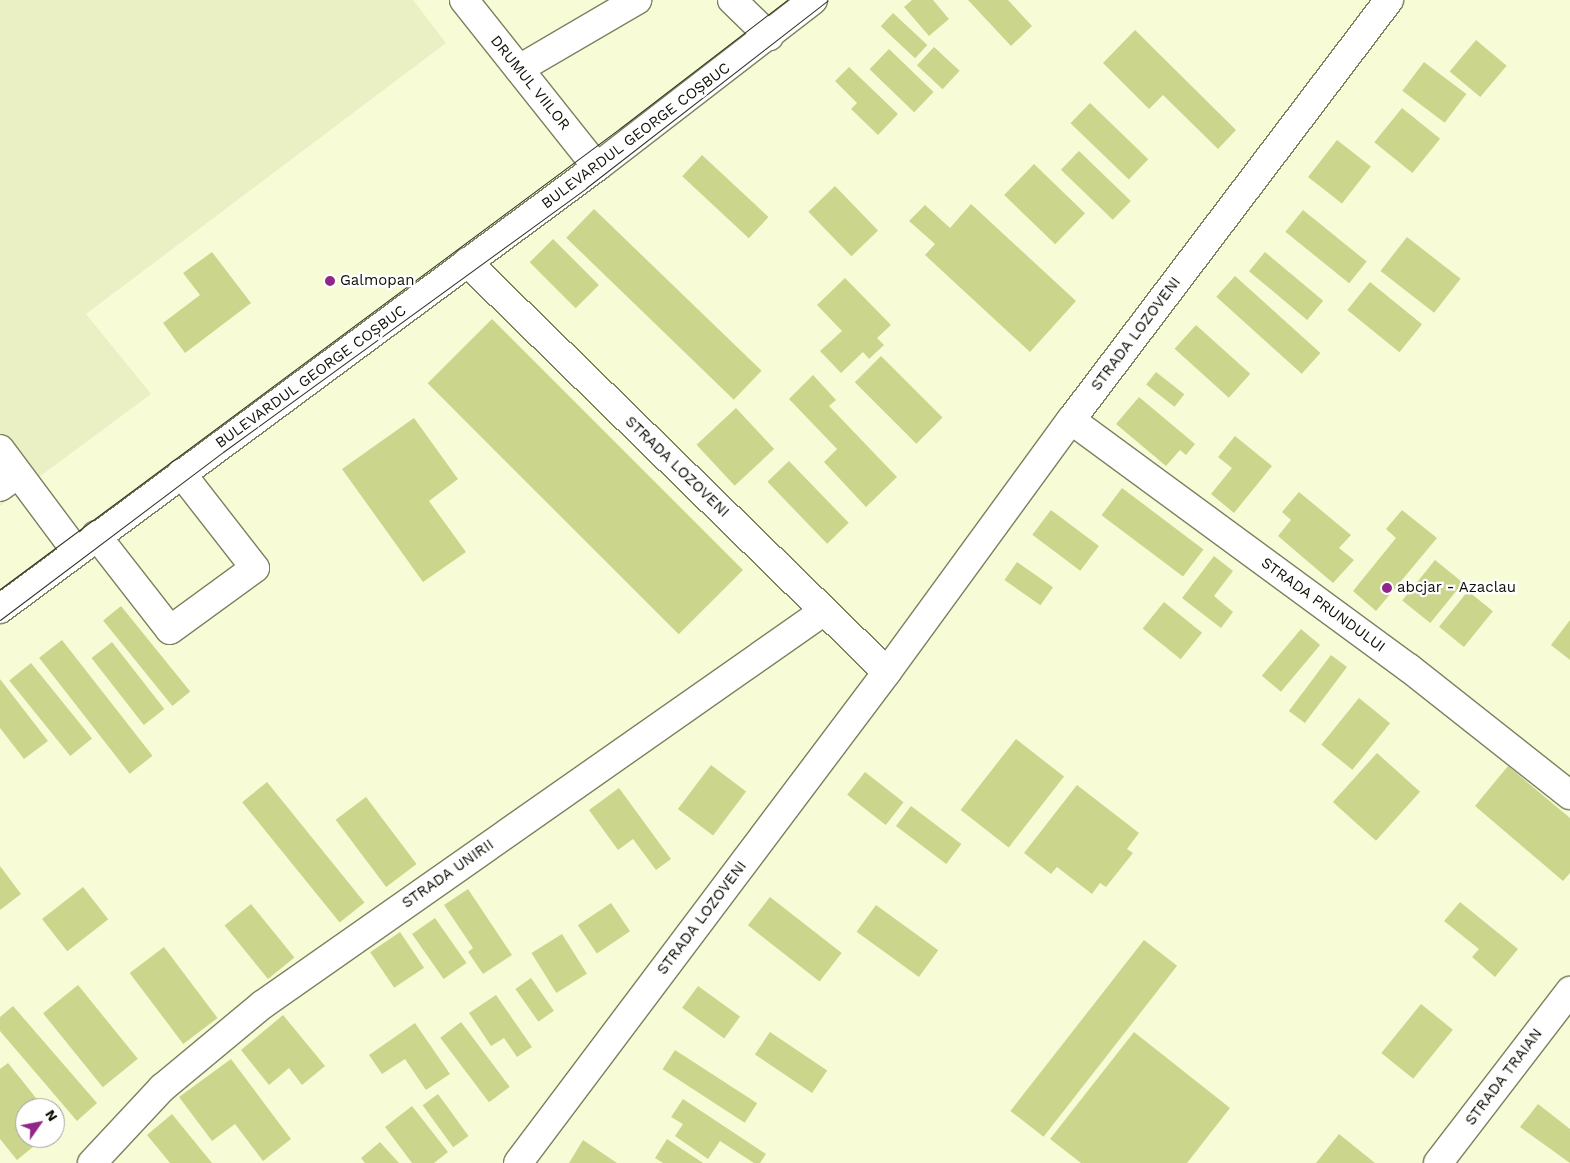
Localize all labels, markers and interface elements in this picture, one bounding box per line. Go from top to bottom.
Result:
street label: DRUMUL VIILOR [486,32,574,134]
street label: BULEVARDUL GEORGE COȘBUC [538,59,734,213]
place label: Galmopan [340,272,414,290]
street label: STRADA LOZOVENI [1087,273,1185,395]
marker: Galmopan [324,275,336,287]
street label: BULEVARDUL GEORGE COȘBUC [212,302,410,452]
street label: STRADA LOZOVENI [621,413,733,521]
street label: STRADA PRUNDULUI [1257,554,1389,656]
place label: abcjar - Azaclau [1397,579,1517,597]
marker: abcjar - Azaclau [1381,582,1393,594]
street label: STRADA UNIRII [398,836,498,912]
street label: STRADA LOZOVENI [653,857,751,979]
street label: STRADA TRAIAN [1461,1025,1547,1129]
north arrow [15,1098,65,1148]
text: N [42,1107,61,1124]

